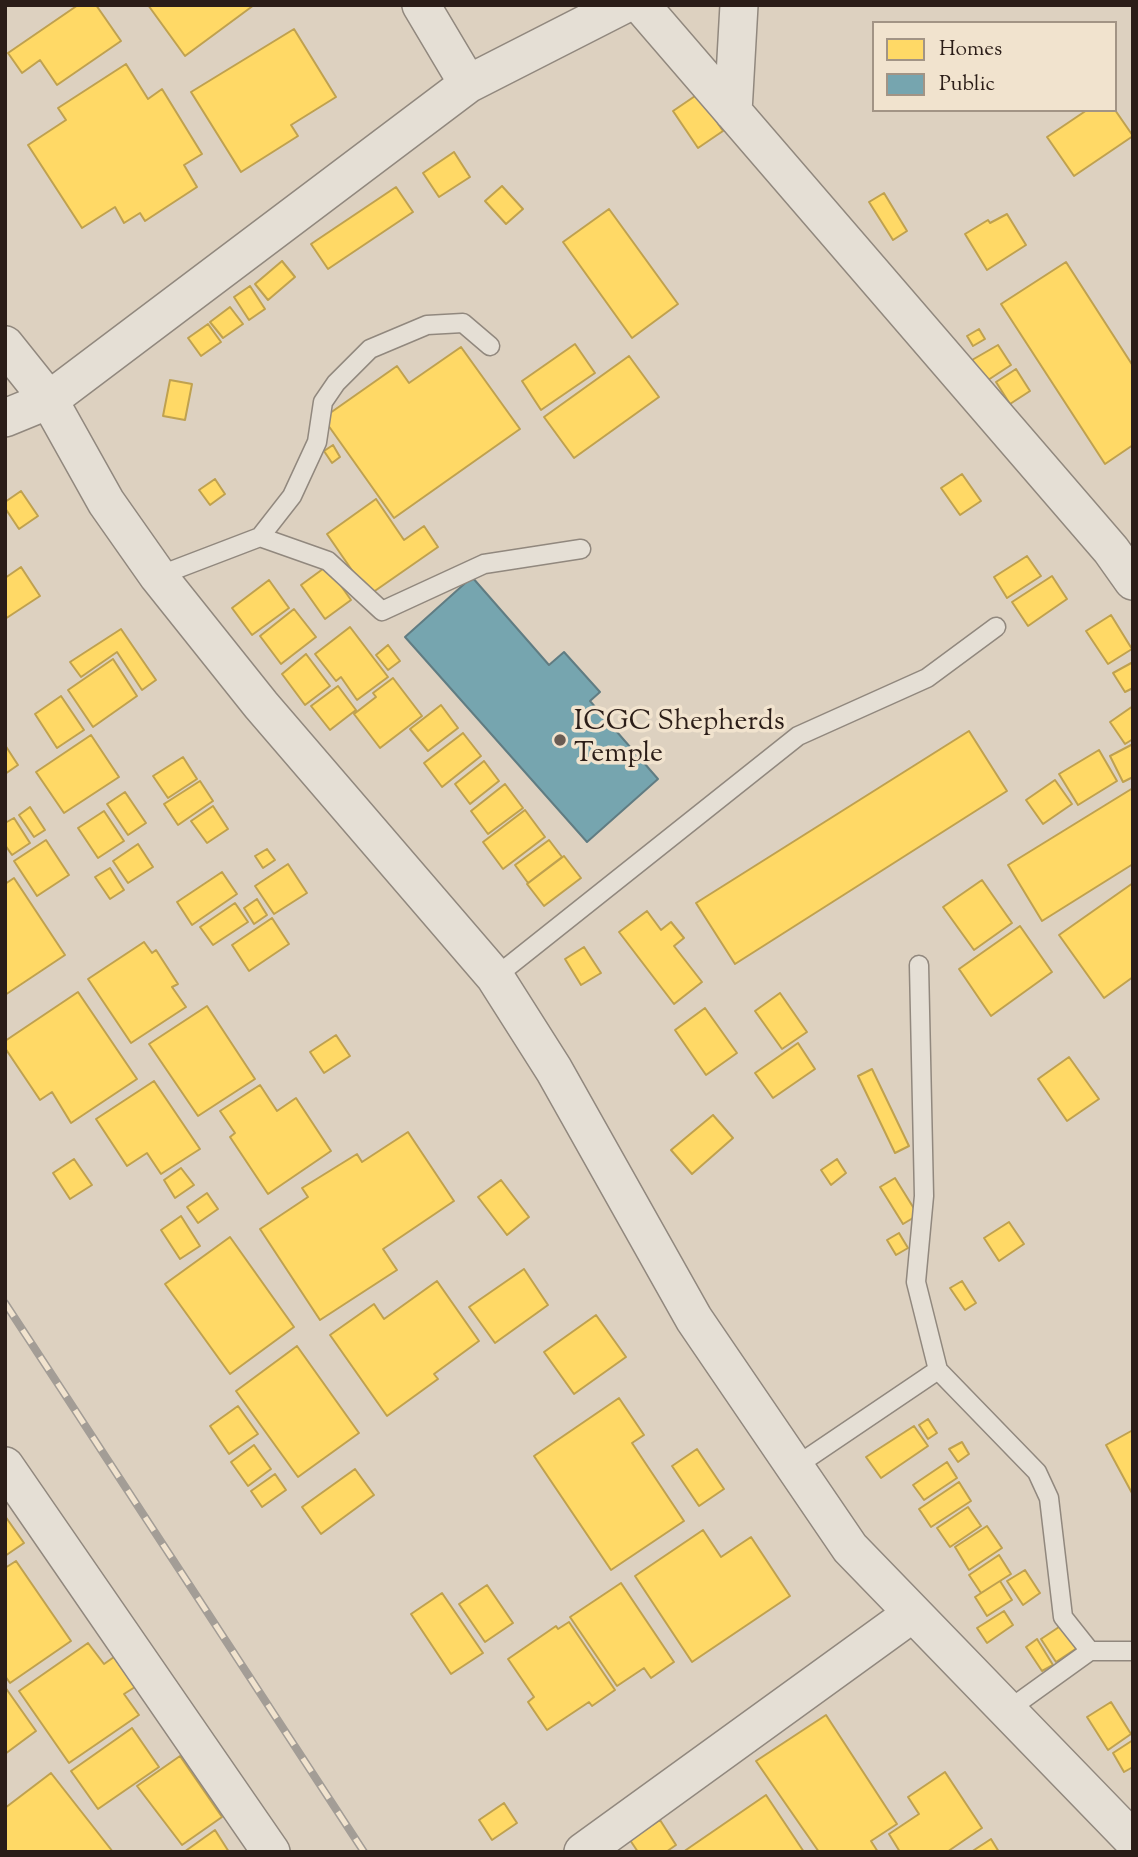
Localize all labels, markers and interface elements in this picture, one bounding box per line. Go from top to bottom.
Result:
legend [872,21,1117,112]
text: Homes [939,35,1002,65]
text: Public [939,70,995,100]
place label: ICGC Shepherds Temple [574,707,785,773]
marker: ICGC Shepherds Temple [552,732,568,748]

